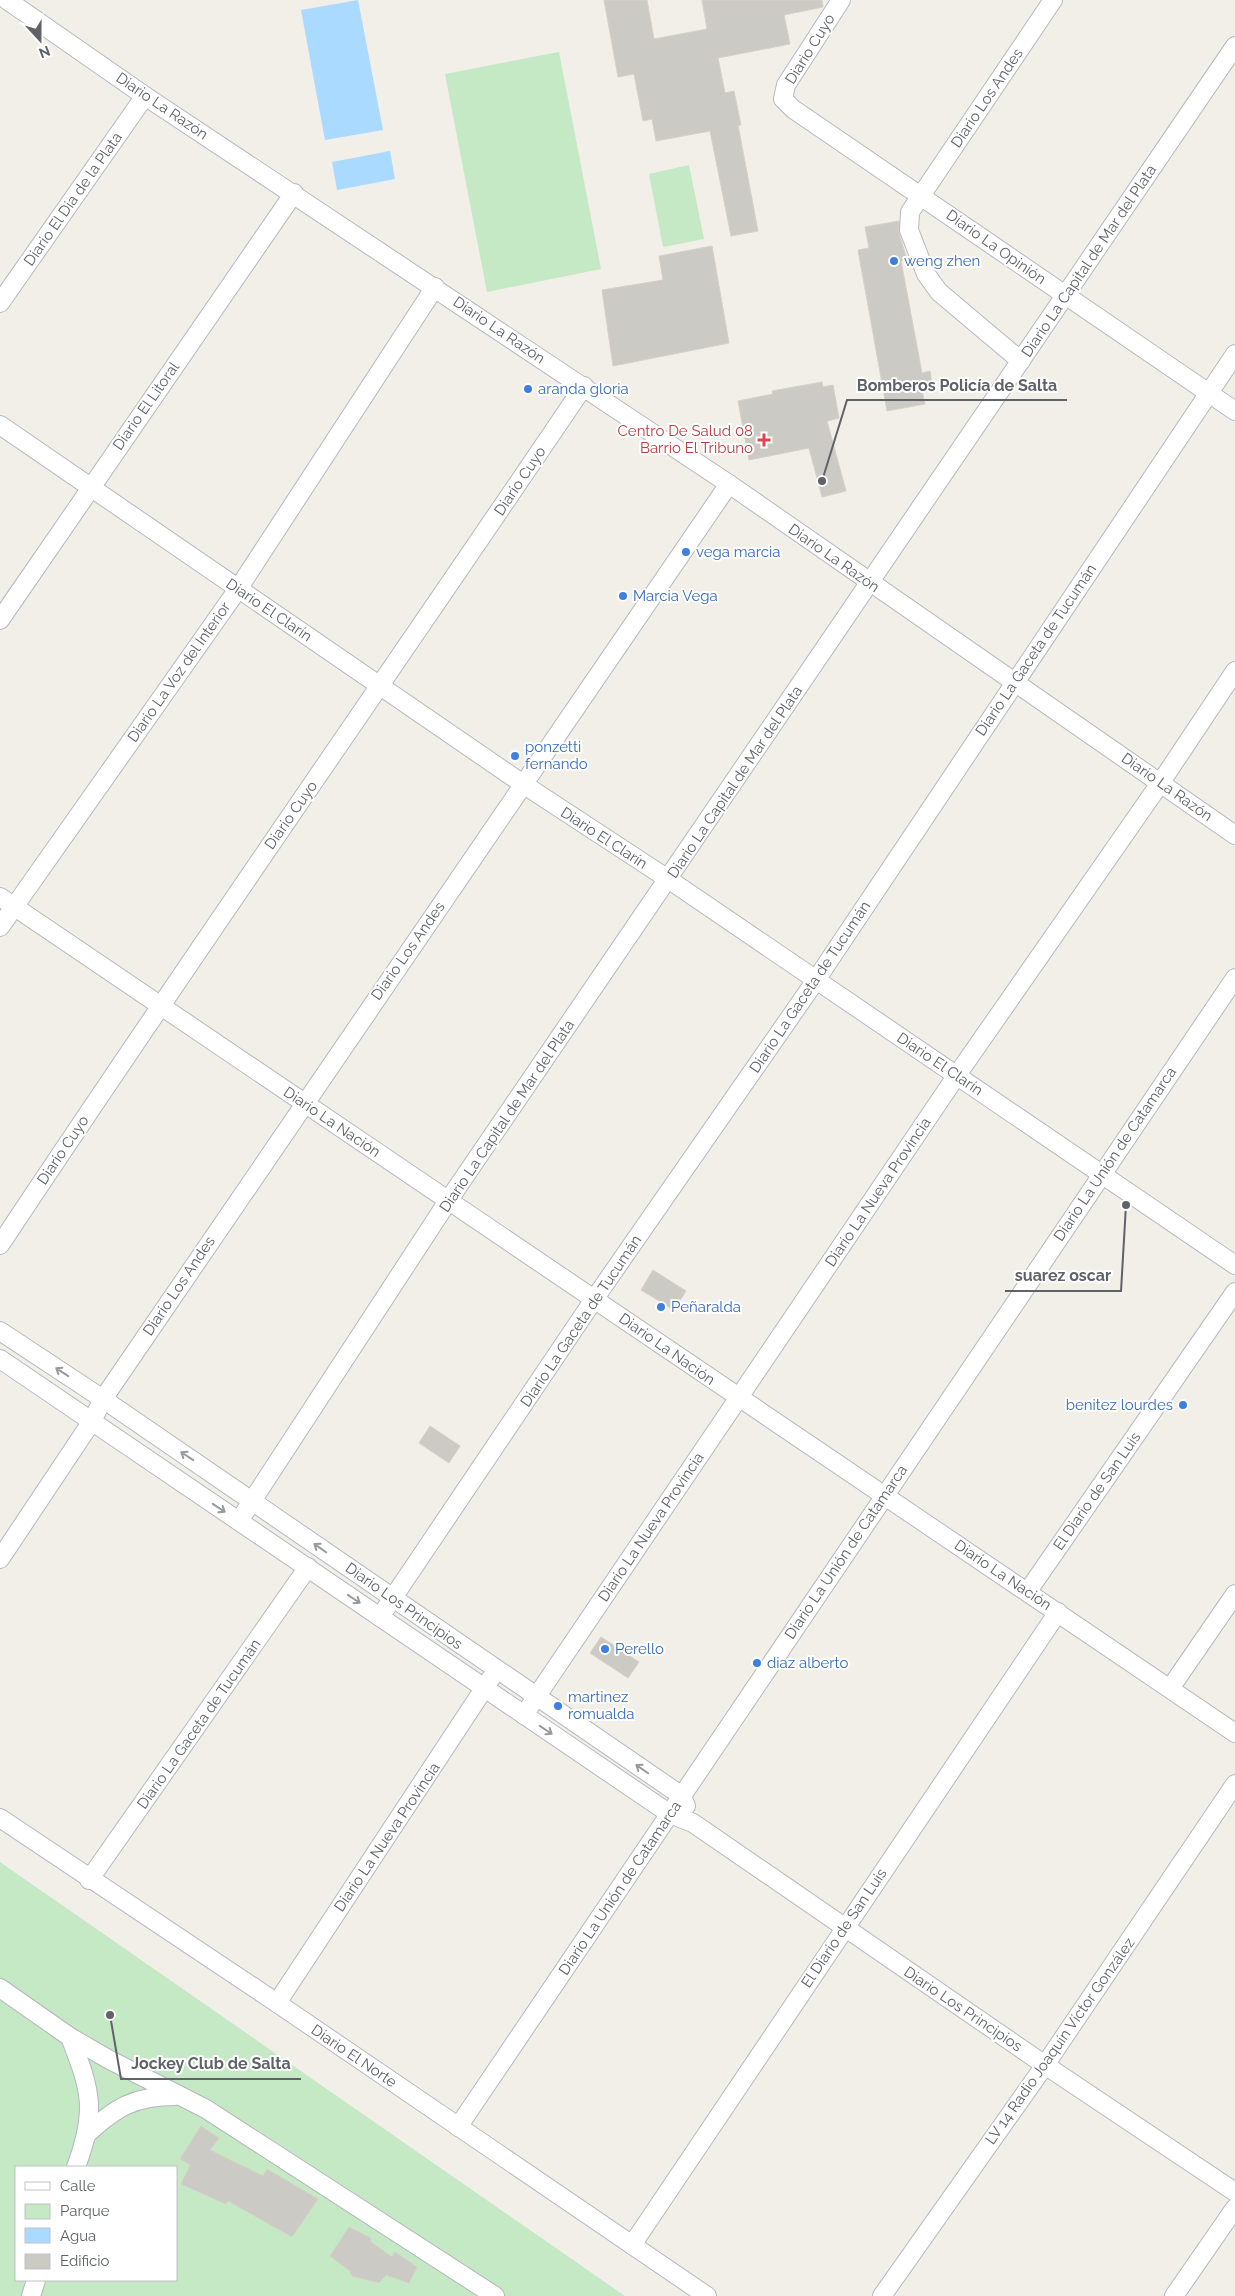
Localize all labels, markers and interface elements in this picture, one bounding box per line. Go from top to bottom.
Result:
street label: Diario Cuyo [781,10,839,87]
north arrow [15,15,65,65]
text: N [37,43,53,62]
street label: Diario Los Andes [947,45,1027,151]
street label: Diario La Razón [113,69,211,143]
street label: Diario El Dia de la Plata [20,129,126,269]
street label: Diario La Capital de Mar del Plata [1018,161,1160,361]
street label: Diario La Opinión [943,206,1049,288]
place label: weng zhen [904,252,980,270]
marker: weng zhen [888,255,900,267]
street label: Diario La Razón [450,293,548,367]
street label: Diario El Litoral [109,358,184,454]
callout: Bomberos Policía de Salta [847,369,1067,400]
text: Bomberos Policía de Salta [857,376,1057,395]
place label: aranda gloria [538,380,629,398]
marker: aranda gloria [522,383,534,395]
place label: Centro De Salud 08 Barrio El Tribuno [618,422,753,457]
marker: Centro De Salud 08 Barrio El Tribuno [757,433,771,447]
street label: Diario Cuyo [490,443,550,519]
street label: Diario La Razón [785,520,883,596]
place label: vega marcia [696,543,780,561]
marker: vega marcia [680,546,692,558]
street label: Diario La Gaceta de Tucumán [972,561,1100,739]
street label: Diario El Clarín [223,575,315,645]
place label: Marcia Vega [633,587,718,605]
marker: Marcia Vega [617,590,629,602]
street label: Diario La Voz del Interior [124,598,235,746]
street label: Diario La Capital de Mar del Plata [664,682,806,882]
place label: ponzetti fernando [525,738,588,773]
street label: Diario La Razón [1118,749,1216,825]
marker: ponzetti fernando [509,750,521,762]
street label: Diario Cuyo [261,777,321,853]
street label: Diario El Clarín [557,803,651,873]
street label: Diario Los Andes [367,898,449,1004]
street label: Diario La Gaceta de Tucumán [746,898,874,1076]
street label: Diario La Capital de Mar del Plata [436,1016,578,1216]
street label: Diario El Clarín [894,1029,986,1099]
street label: Diario La Unión de Catamarca [1050,1064,1180,1244]
street label: Diario La Nación [280,1083,384,1161]
street label: Diario Cuyo [33,1112,93,1188]
street label: Diario La Nueva Provincia [821,1114,935,1270]
street label: Diario La Gaceta de Tucumán [517,1232,645,1410]
street label: Diario Los Andes [139,1233,219,1339]
callout: suarez oscar [1005,1260,1121,1291]
text: suarez oscar [1015,1266,1111,1285]
place label: Peñaralda [671,1298,741,1316]
marker: Peñaralda [655,1301,667,1313]
street label: Diario La Nación [616,1309,718,1389]
one-way arrow [55,1367,69,1377]
place label: benitez lourdes [1066,1396,1173,1414]
marker: benitez lourdes [1177,1399,1189,1411]
street label: El Diario de San Luis [1049,1428,1145,1554]
street label: Diario La Nueva Provincia [594,1449,708,1605]
one-way arrow [180,1451,194,1461]
street label: Diario La Unión de Catamarca [781,1462,911,1642]
one-way arrow [212,1503,226,1513]
street label: Diario La Nación [951,1536,1055,1614]
one-way arrow [314,1543,328,1553]
street label: Diario Los Principios [342,1559,466,1653]
one-way arrow [347,1594,361,1604]
street label: Diario La Gaceta de Tucumán [133,1636,265,1812]
place label: Perello [615,1640,664,1658]
marker: Perello [599,1643,611,1655]
place label: diaz alberto [767,1654,848,1672]
marker: diaz alberto [751,1657,763,1669]
place label: martinez romualda [568,1688,634,1723]
marker: martinez romualda [552,1700,564,1712]
one-way arrow [539,1725,553,1735]
street label: Diario La Nueva Provincia [330,1759,444,1915]
one-way arrow [635,1764,649,1774]
street label: Diario La Unión de Catamarca [555,1798,685,1978]
street label: El Diario de San Luis [797,1865,891,1991]
street label: LV 14 Radio Joaquín Víctor González [982,1934,1138,2148]
street label: Diario Los Principios [900,1963,1026,2055]
street label: Diario El Norte [308,2021,400,2091]
callout: Jockey Club de Salta [121,2048,301,2079]
text: Jockey Club de Salta [131,2054,291,2073]
legend [15,2166,178,2281]
text: Calle [60,2177,96,2195]
text: Parque [60,2202,110,2220]
text: Agua [60,2227,96,2245]
text: Edificio [60,2252,110,2270]

